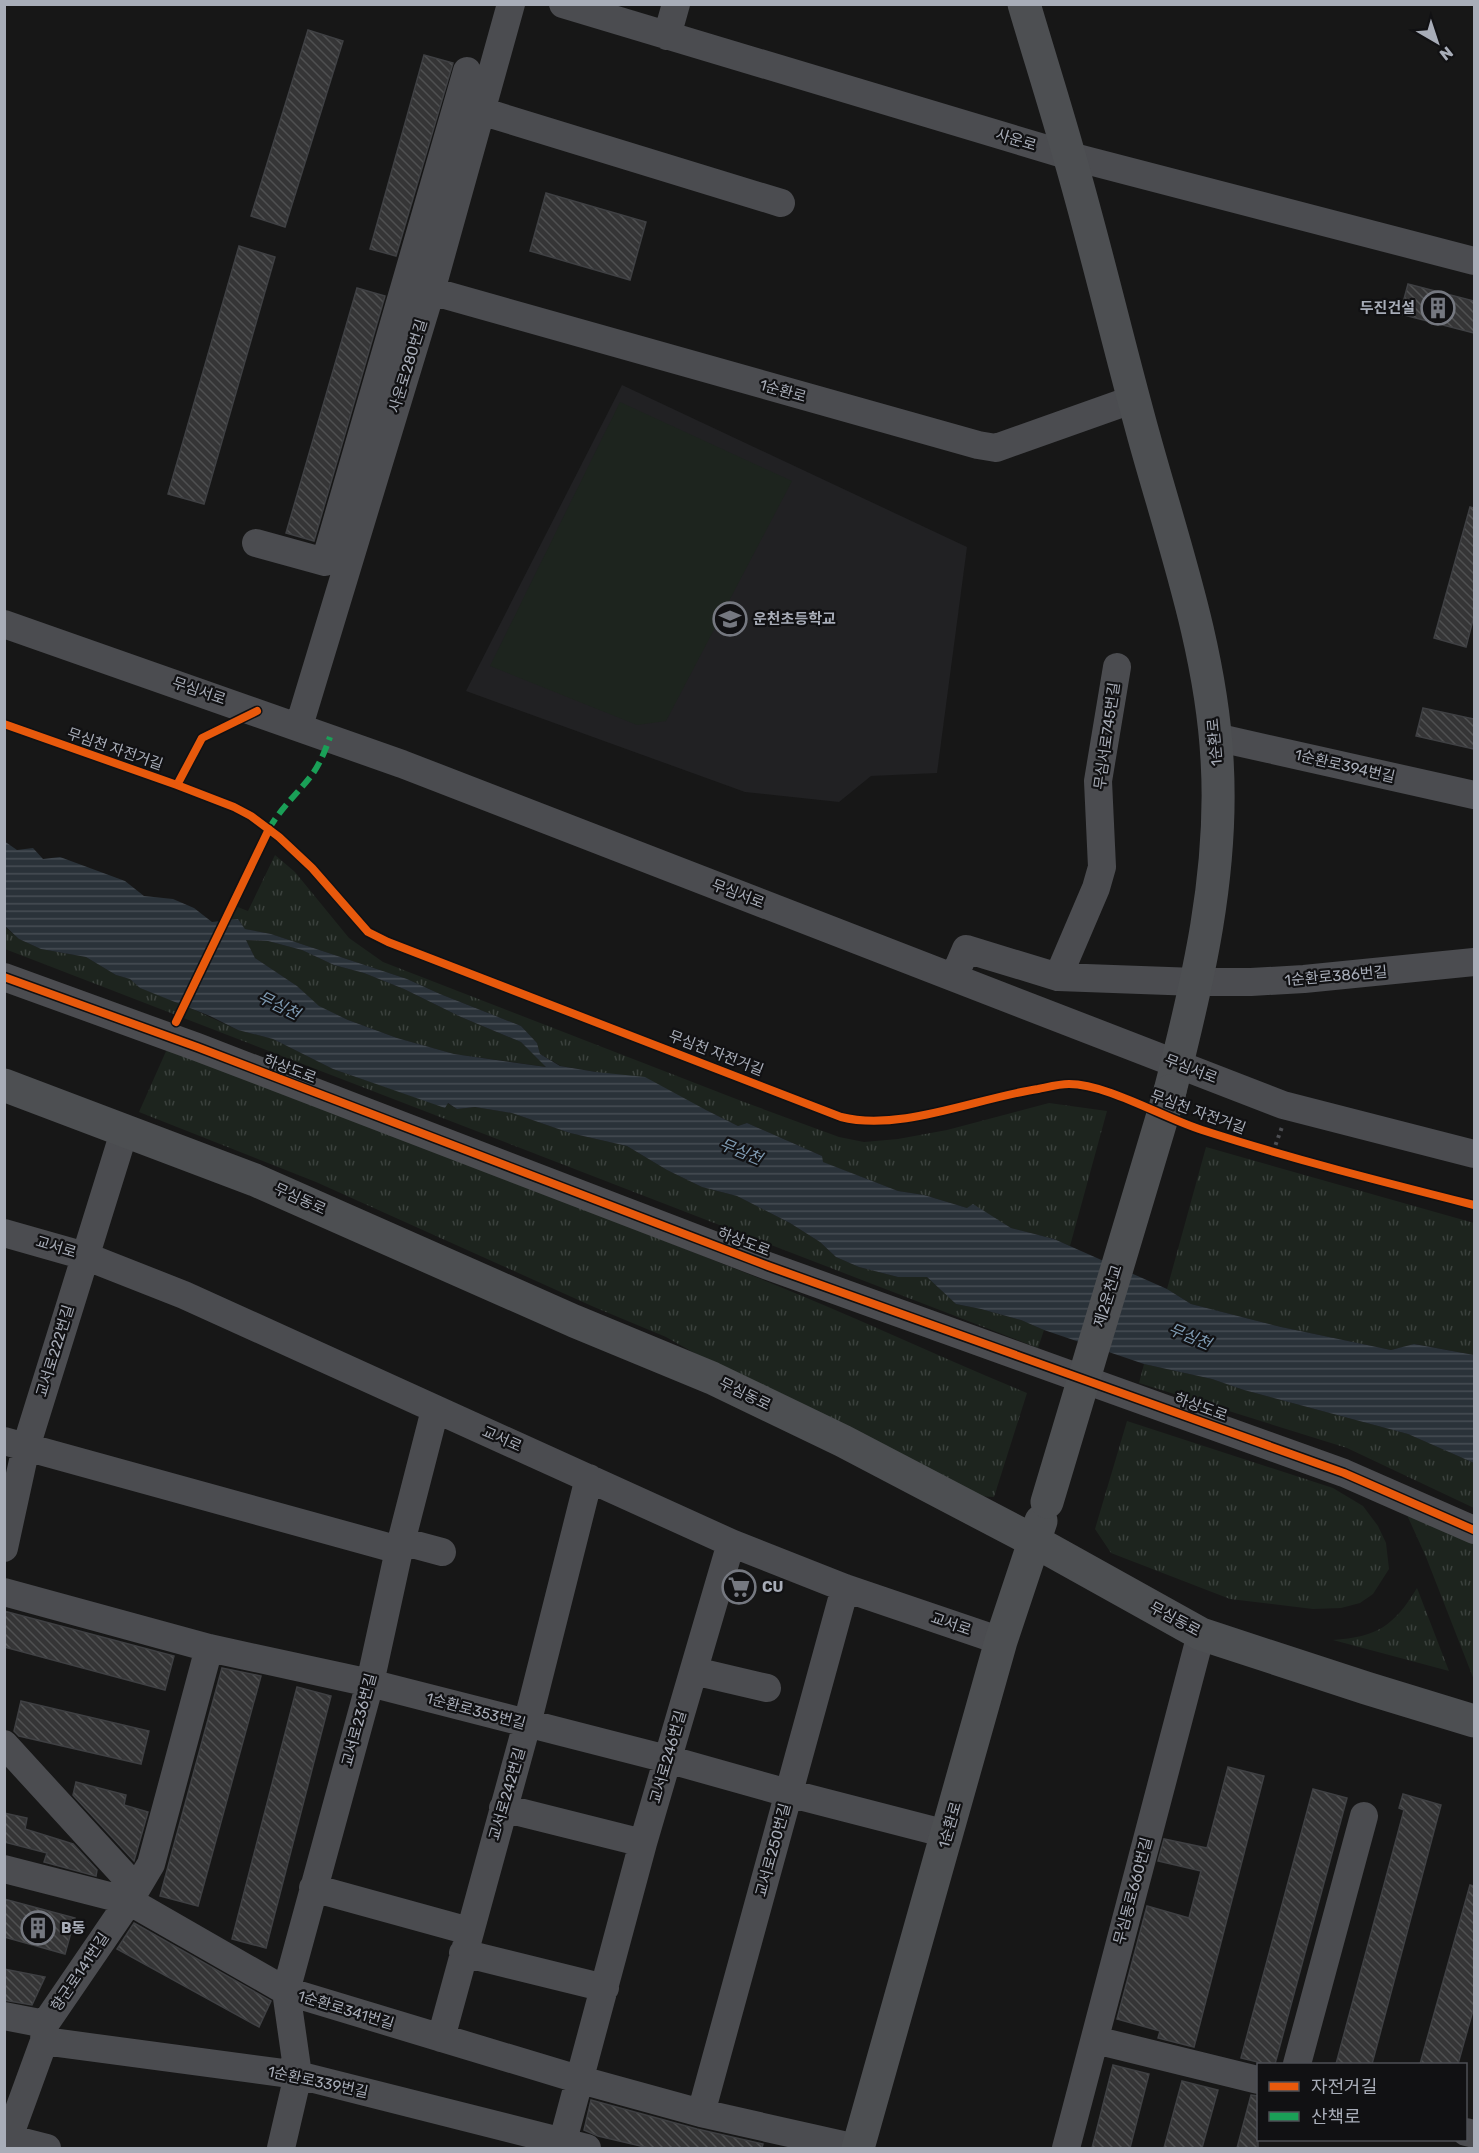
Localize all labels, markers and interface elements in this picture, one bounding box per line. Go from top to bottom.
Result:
north arrow [1407,12,1467,72]
text: N [1436,42,1457,64]
street label: 사운로 [994,125,1038,155]
building icon: 두진건설 [1420,290,1456,326]
place label: 두진건설 [1360,299,1415,317]
street label: 사운로280번길 [385,317,431,415]
street label: 1순환로 [758,376,808,406]
school or university icon: 운천초등학교 [712,601,748,637]
place label: 운천초등학교 [753,610,836,628]
street label: 무심서로 [170,674,228,708]
street label: 무심서로745번길 [1091,681,1123,791]
street label: 1순환로 [1204,717,1226,767]
street label: 무심천 자전거길 [65,724,165,774]
street label: 1순환로394번길 [1293,746,1397,786]
street label: 무심서로 [709,876,767,912]
street label: 1순환로386번길 [1284,963,1388,989]
water label: 무심천 [255,987,305,1025]
street label: 무심천 자전거길 [666,1027,766,1079]
street label: 하상도로 [261,1051,319,1087]
street label: 무심서로 [1162,1051,1220,1087]
street label: 무심천 자전거길 [1148,1086,1248,1138]
water label: 무심천 [717,1134,767,1169]
street label: 무심동로 [271,1180,329,1218]
street label: 하상도로 [715,1224,773,1260]
street label: 교서로 [34,1232,78,1262]
street label: 제2운천교 [1090,1263,1126,1329]
street label: 교서로222번길 [32,1303,78,1399]
water label: 무심천 [1166,1319,1216,1354]
street label: 무심동로 [716,1374,774,1414]
street label: 하상도로 [1172,1389,1230,1425]
street label: 교서로 [479,1422,525,1456]
supermarket icon: CU [721,1569,757,1605]
place label: CU [762,1578,783,1596]
street label: 무심동로 [1146,1598,1204,1640]
street label: 교서로 [928,1609,974,1639]
street label: 교서로236번길 [338,1671,380,1769]
street label: 1순환로353번길 [424,1689,528,1733]
street label: 교서로246번길 [646,1708,690,1806]
street label: 교서로242번길 [485,1745,529,1843]
street label: 1순환로 [935,1800,965,1850]
street label: 교서로250번길 [752,1801,794,1899]
street label: 무심동로660번길 [1110,1835,1156,1947]
building icon: B동 [20,1910,56,1946]
place label: B동 [61,1919,86,1937]
street label: 향군로141번길 [47,1929,113,2015]
street label: 1순환로341번길 [296,1987,396,2033]
street label: 1순환로339번길 [266,2063,370,2101]
legend [1257,2063,1467,2141]
text: 자전거길 [1311,2076,1377,2098]
text: 산책로 [1311,2106,1361,2128]

